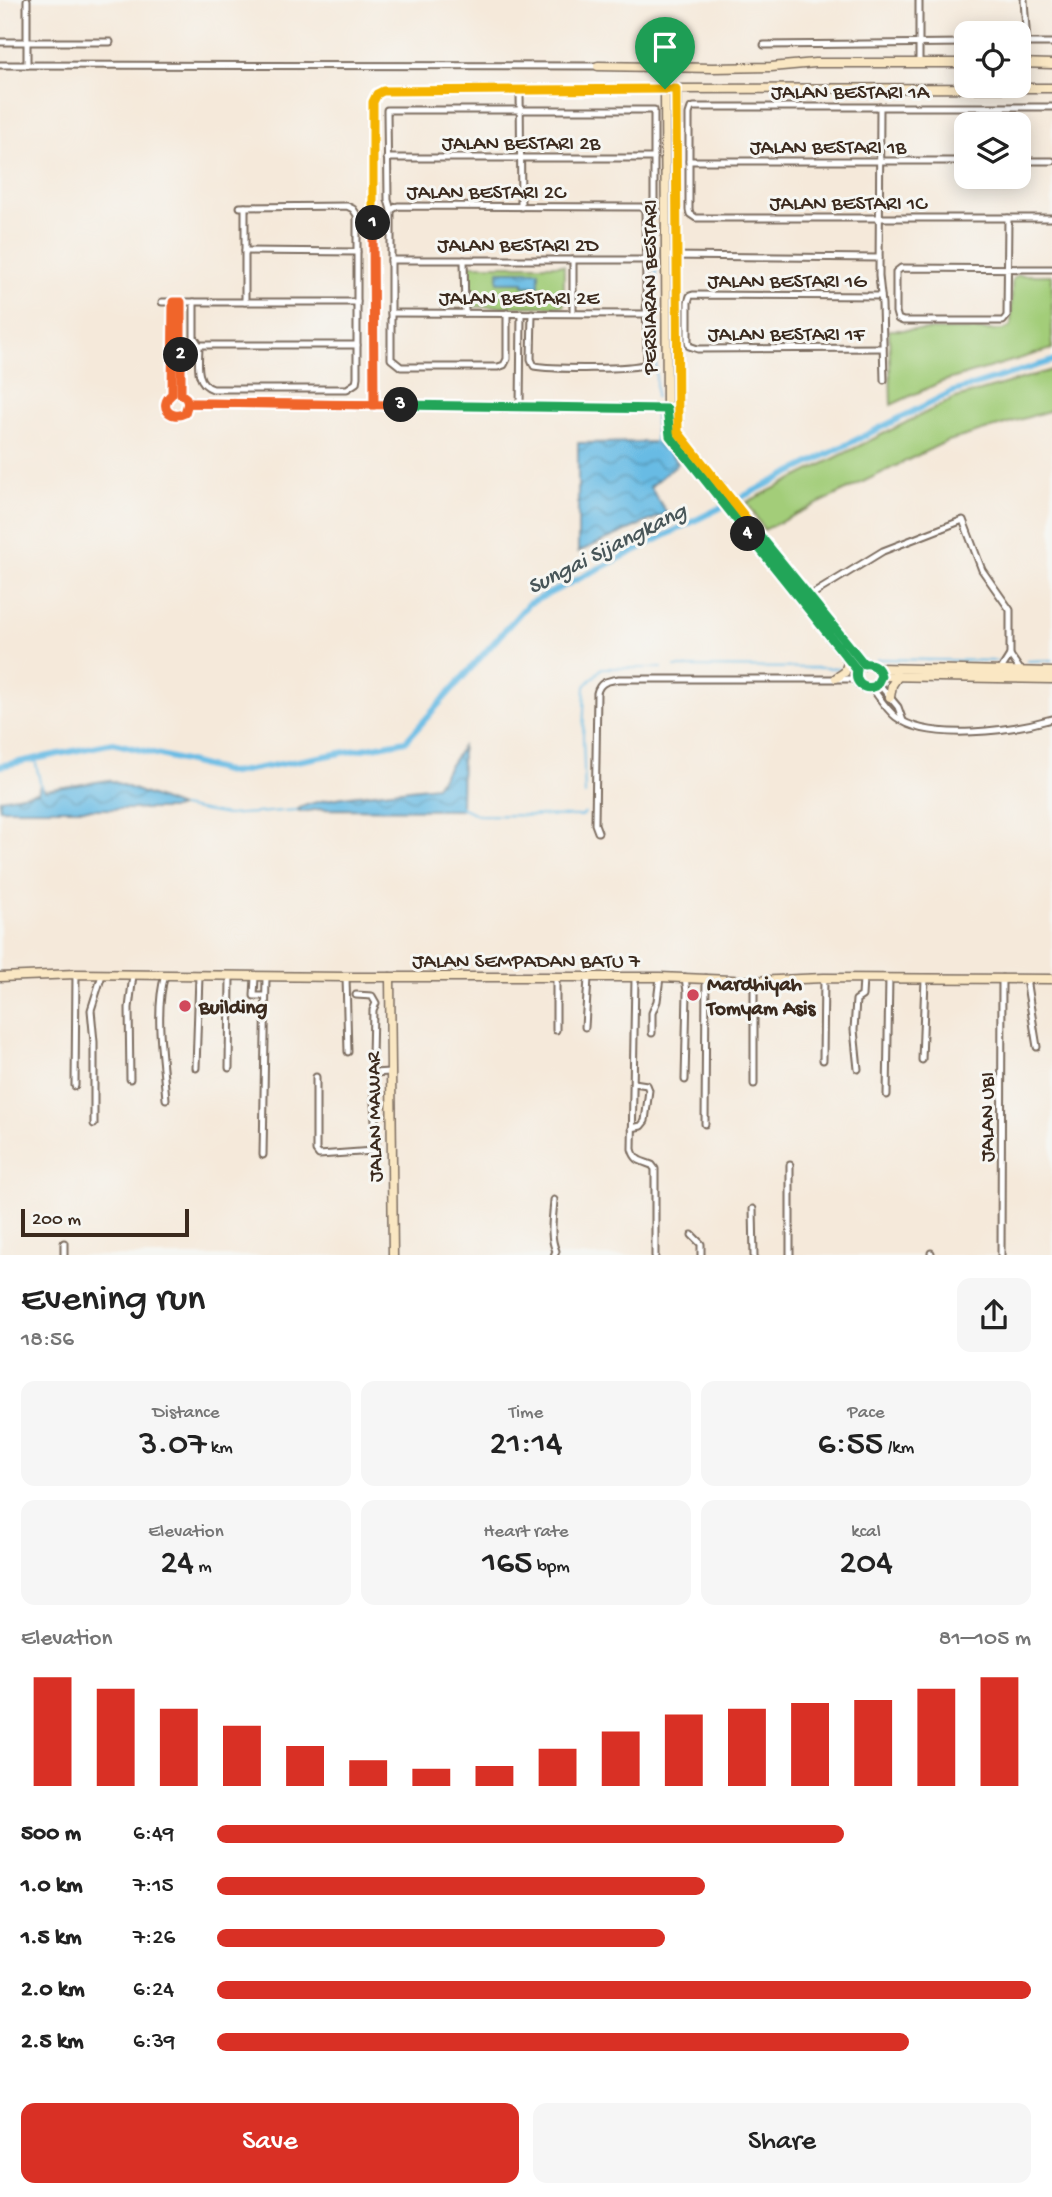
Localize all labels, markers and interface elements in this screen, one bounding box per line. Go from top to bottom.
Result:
pin [635,17,695,89]
map controls [954,21,1031,189]
button: locate [954,21,1031,98]
icon: arrive [646,28,684,66]
street label: JALAN BESTARI 1A [771,82,931,107]
button: layers [954,112,1031,189]
street label: JALAN BESTARI 2B [442,133,601,158]
street label: JALAN BESTARI 1B [750,137,908,162]
street label: JALAN BESTARI 2C [407,182,567,207]
street label: JALAN BESTARI 1C [769,193,928,218]
street label: PERSIARAN BESTARI [640,200,665,376]
pin: 1 [356,206,390,241]
text: 1 [369,211,376,234]
street label: JALAN BESTARI 2D [437,235,599,260]
street label: JALAN BESTARI 1G [707,271,867,296]
street label: JALAN BESTARI 2E [439,288,600,313]
street label: JALAN BESTARI 1F [708,324,866,349]
pin: 2 [164,338,198,372]
text: 2 [176,343,185,366]
pin: 3 [384,388,418,422]
text: 3 [396,393,405,416]
water label: Sungai Sijangkang [524,498,693,602]
pin: 4 [730,516,766,552]
text: 4 [743,522,752,545]
street label: JALAN SEMPADAN BATU 7 [412,951,641,976]
place label: Mardhiyah Tomyam Asis [705,974,816,1023]
marker: Mardhiyah Tomyam Asis [685,987,701,1003]
place label: Building [198,997,268,1022]
marker: Building [177,998,193,1014]
street label: JALAN MAWAR [363,1051,390,1182]
street label: JALAN UBI [977,1072,1002,1162]
scale bar [21,1206,189,1238]
text: 200 m [32,1209,81,1232]
button: share [957,1278,1031,1352]
text: Evening run [21,1279,205,1323]
text: 18:56 [21,1327,74,1354]
text: Distance [152,1402,220,1425]
text: Time [509,1402,543,1425]
text: Pace [847,1402,885,1425]
text: 3.07 [139,1425,206,1466]
text: 21:14 [490,1425,562,1466]
text: 6:55 [818,1425,883,1466]
text: km [206,1437,233,1460]
text: /km [883,1437,914,1460]
text: Elevation [148,1521,224,1544]
text: Heart rate [483,1521,569,1544]
text: kcal [851,1521,881,1544]
text: 24 [160,1544,194,1585]
text: 165 [482,1544,532,1585]
text: 204 [839,1544,893,1585]
text: m [194,1556,212,1579]
text: bpm [532,1556,570,1579]
text: Elevation [21,1626,112,1653]
text: 81–105 m [939,1626,1031,1653]
text: 500 m [21,1821,81,1848]
text: 6:49 [133,1821,174,1848]
text: 1.0 km [21,1873,83,1900]
text: 7:15 [133,1873,174,1900]
text: 1.5 km [21,1925,82,1952]
text: 7:26 [133,1925,175,1952]
text: 2.0 km [21,1977,85,2004]
text: 6:24 [133,1977,174,2004]
text: 2.5 km [21,2029,84,2056]
text: 6:39 [133,2029,175,2056]
button: Save [21,2103,519,2183]
button: Share [533,2103,1031,2183]

